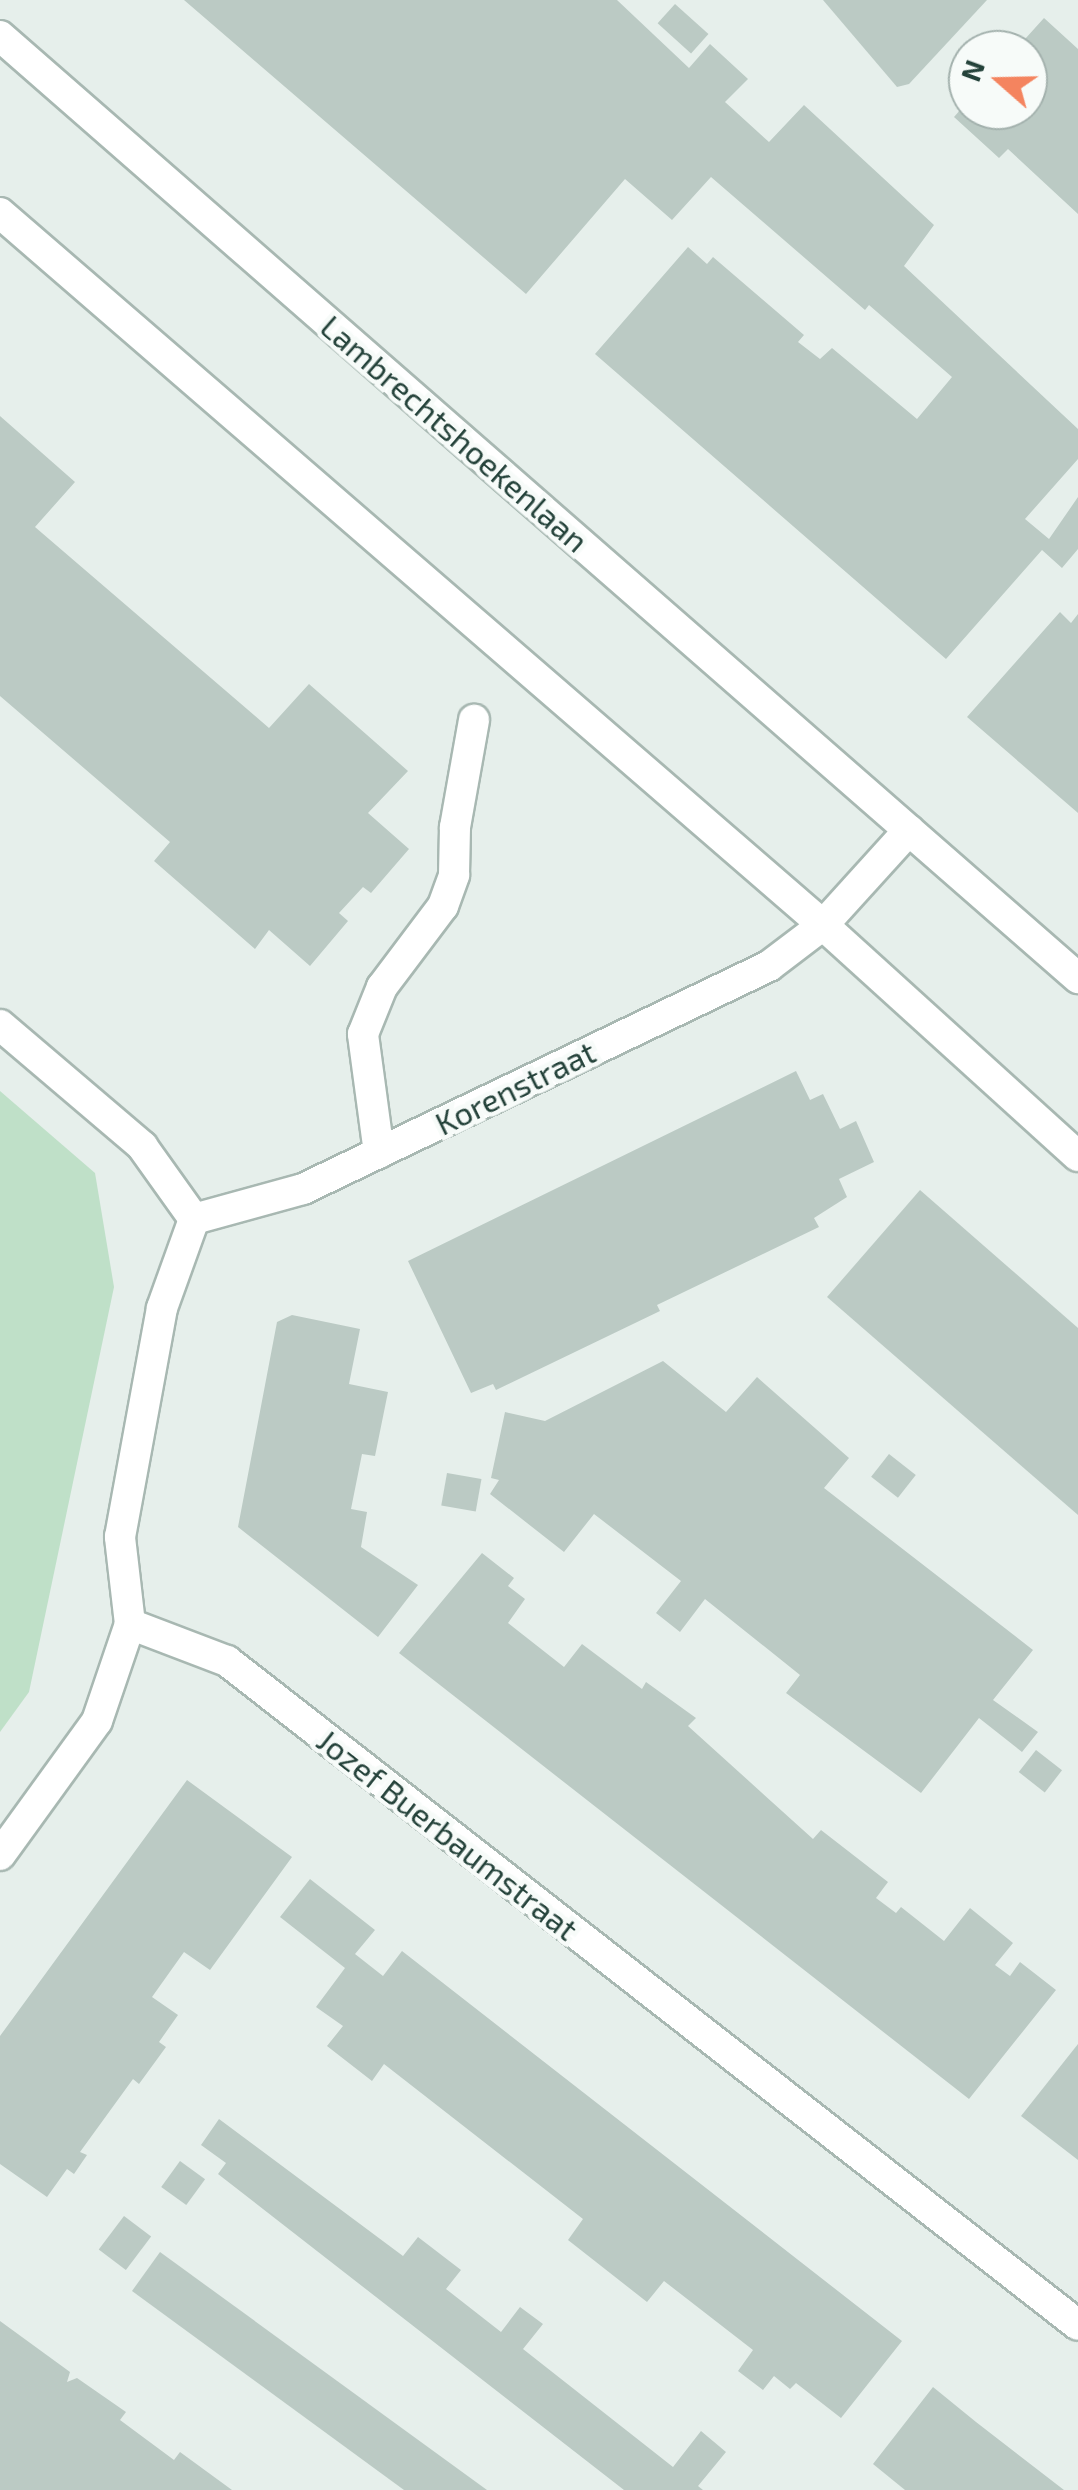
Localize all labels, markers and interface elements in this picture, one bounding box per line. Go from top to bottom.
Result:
north arrow [948,30,1048,130]
text: N [952,55,991,86]
street label: Lambrechtshoekenlaan [314,307,596,559]
street label: Korenstraat [429,1032,601,1142]
street label: Jozef Buerbaumstraat [310,1720,586,1948]

